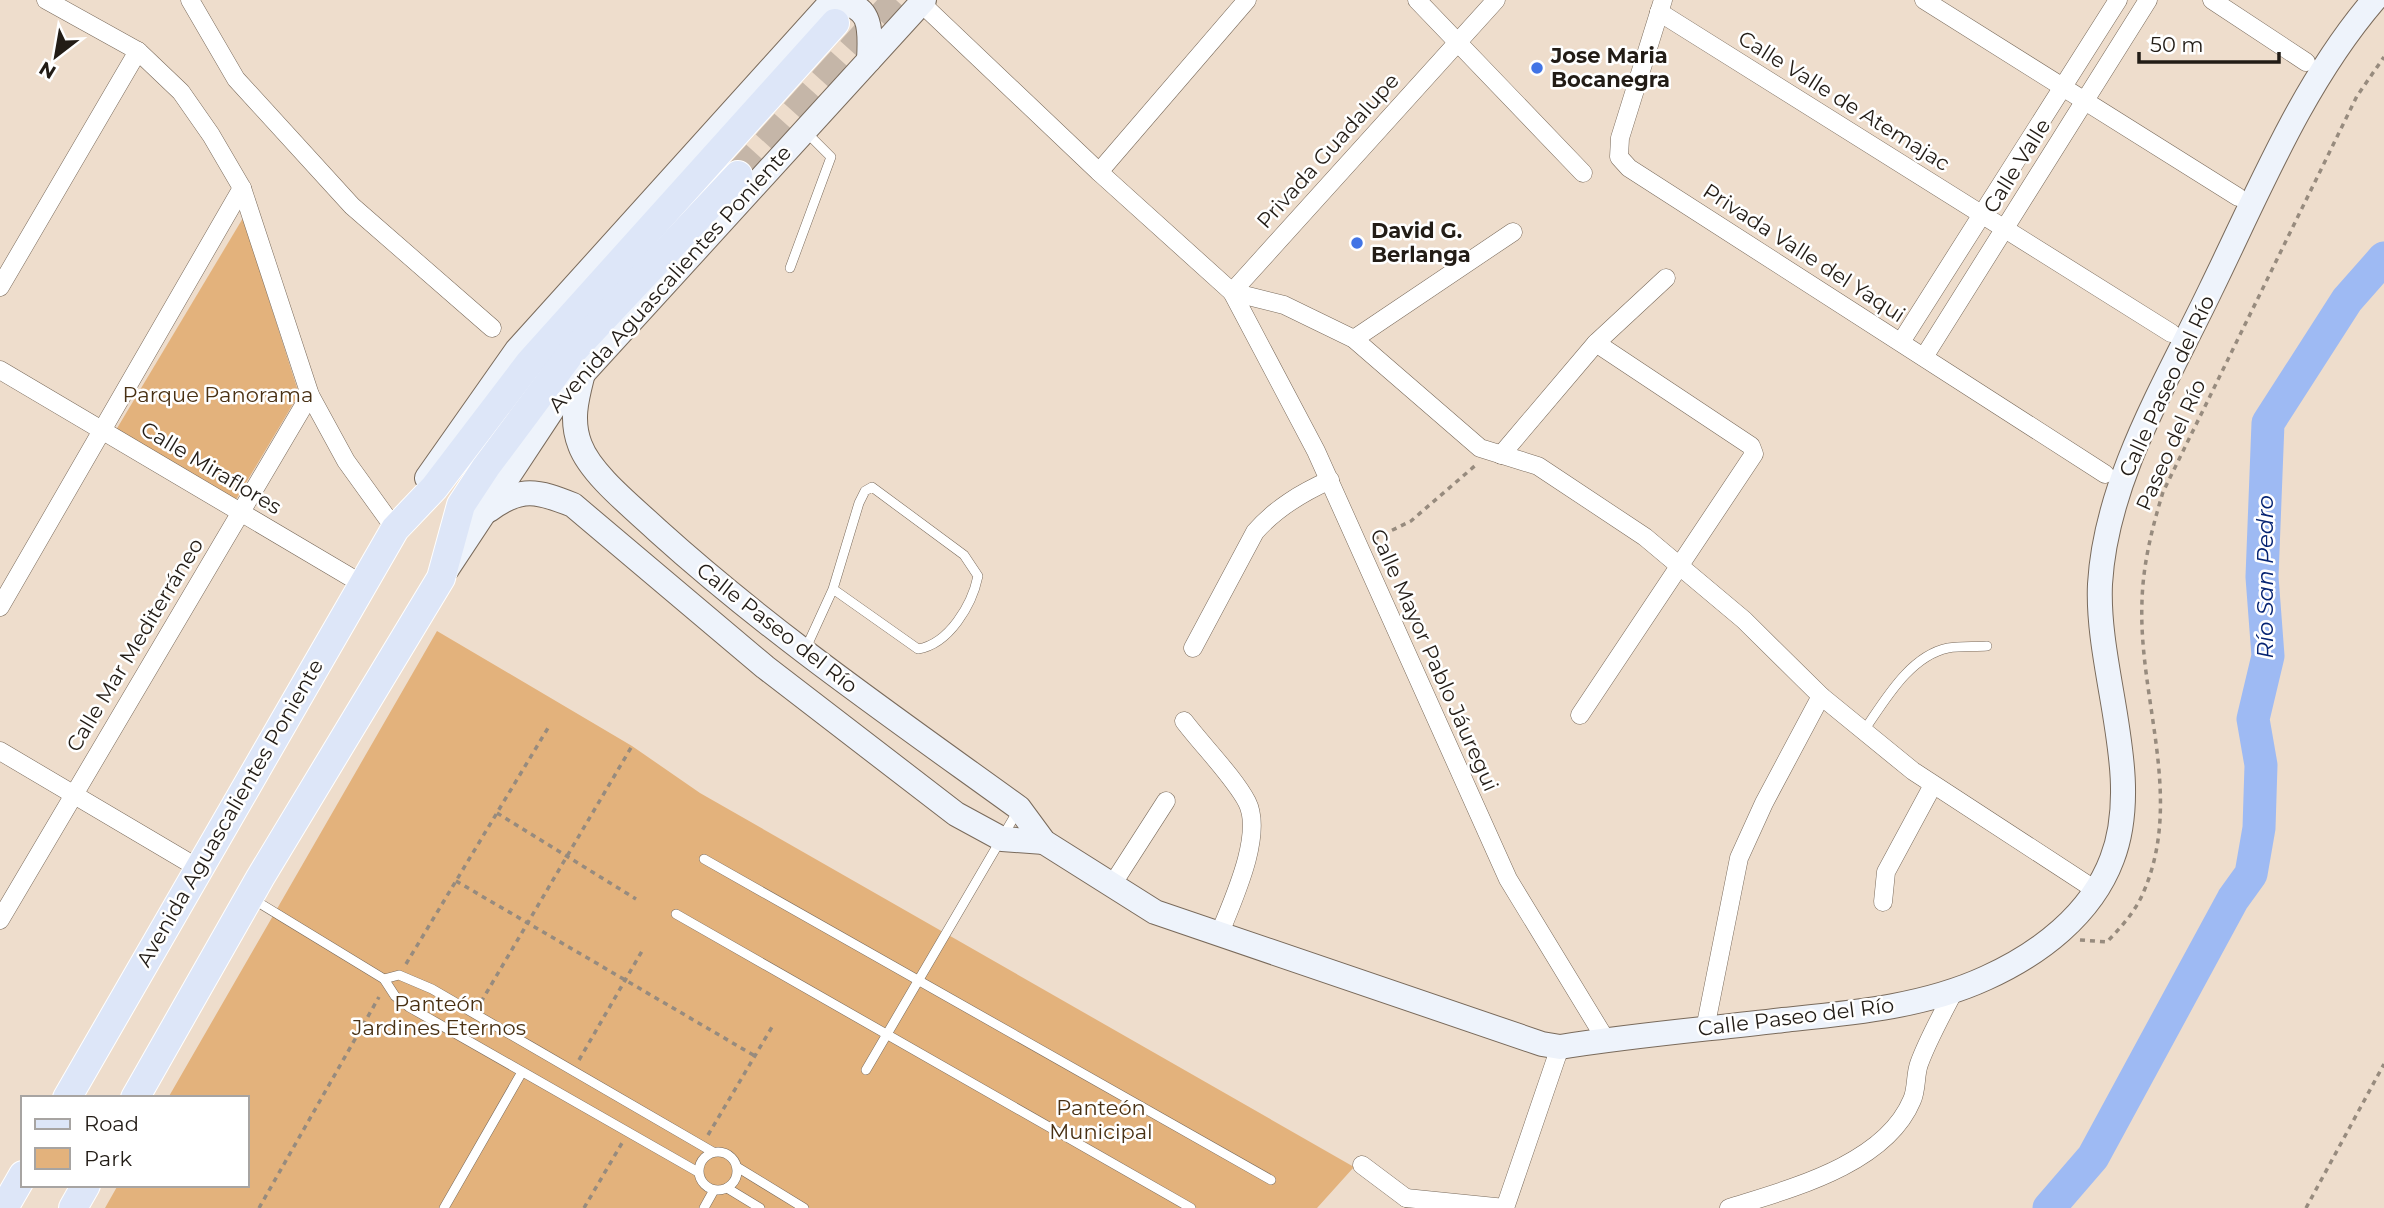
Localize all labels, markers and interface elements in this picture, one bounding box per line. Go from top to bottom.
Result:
north arrow [21,21,91,91]
scale bar [2139,21,2279,65]
street label: Calle Valle de Atemajac [1734,25,1955,176]
text: 50 m [2150,32,2204,57]
place label: Jose Maria Bocanegra [1550,43,1670,92]
text: N [35,56,60,84]
marker: Jose Maria Bocanegra [1529,60,1545,76]
street label: Privada Guadalupe [1251,68,1404,233]
street label: Calle Valle [1978,114,2055,218]
street label: Avenida Aguascalientes Poniente [543,140,796,417]
street label: Privada Valle del Yaqui [1699,178,1910,327]
place label: David G. Berlanga [1371,218,1471,267]
marker: David G. Berlanga [1349,235,1365,251]
street label: Calle Paseo del Río [2114,291,2220,481]
street label: Paseo del Río [2131,376,2211,514]
park label: Parque Panorama [123,382,314,407]
street label: Calle Miraflores [137,416,286,519]
water label: Río San Pedro [2251,495,2279,659]
street label: Calle Mayor Pablo Jáuregui [1365,525,1504,795]
street label: Calle Mar Mediterráneo [61,534,208,756]
street label: Calle Paseo del Río [692,557,863,698]
street label: Avenida Aguascalientes Poniente [131,655,328,971]
park label: Panteón Jardines Eternos [351,991,526,1040]
street label: Calle Paseo del Río [1696,992,1895,1041]
park label: Panteón Municipal [1049,1095,1153,1144]
legend [21,1096,248,1187]
text: Road [84,1111,139,1136]
text: Park [84,1146,132,1171]

